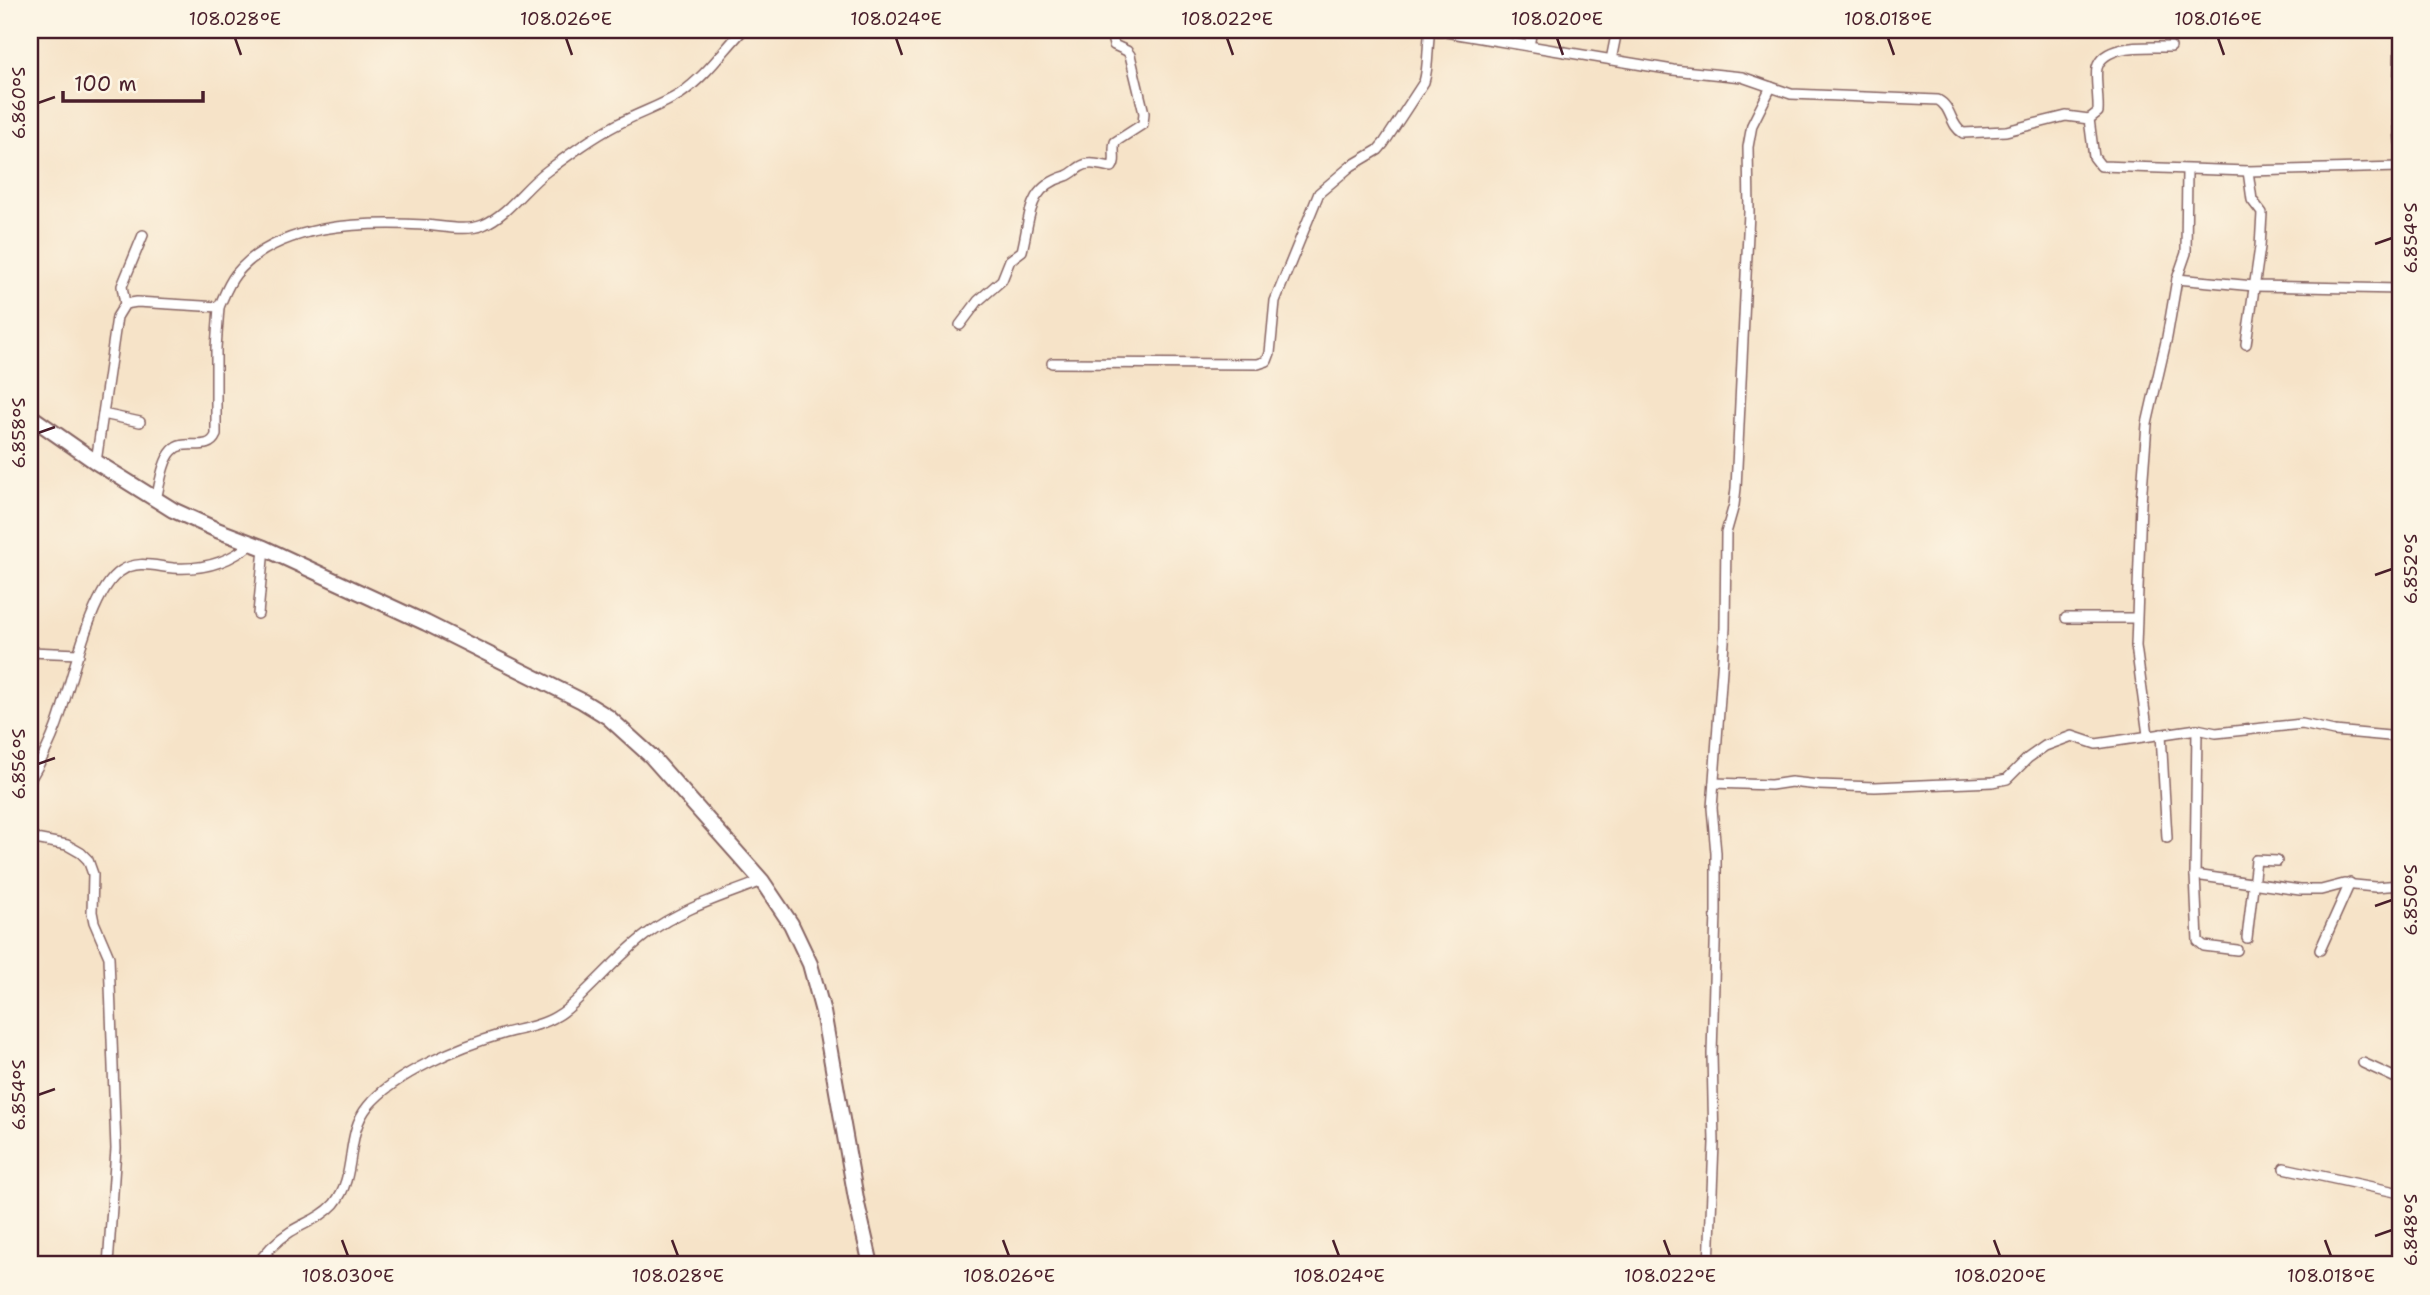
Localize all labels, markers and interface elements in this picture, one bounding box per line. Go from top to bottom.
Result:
text: 108.028°E [189,7,281,31]
text: 108.026°E [520,7,612,31]
text: 108.024°E [850,7,942,31]
text: 108.022°E [1181,7,1273,31]
text: 108.020°E [1511,7,1603,31]
text: 108.018°E [1844,7,1932,31]
text: 108.016°E [2174,7,2262,31]
scale bar [63,60,203,104]
text: 6.860°S [7,67,31,139]
text: 100 m [74,70,137,98]
text: 6.854°S [2399,202,2423,274]
text: 6.858°S [7,397,31,469]
text: 6.852°S [2399,534,2423,604]
text: 6.856°S [7,728,31,800]
text: 6.850°S [2399,864,2423,936]
text: 6.854°S [7,1059,31,1131]
text: 6.848°S [2399,1194,2423,1266]
text: 108.030°E [302,1264,394,1288]
text: 108.028°E [632,1264,724,1288]
text: 108.026°E [963,1264,1055,1288]
text: 108.024°E [1293,1264,1385,1288]
text: 108.022°E [1624,1264,1716,1288]
text: 108.020°E [1954,1264,2046,1288]
text: 108.018°E [2287,1264,2375,1288]

